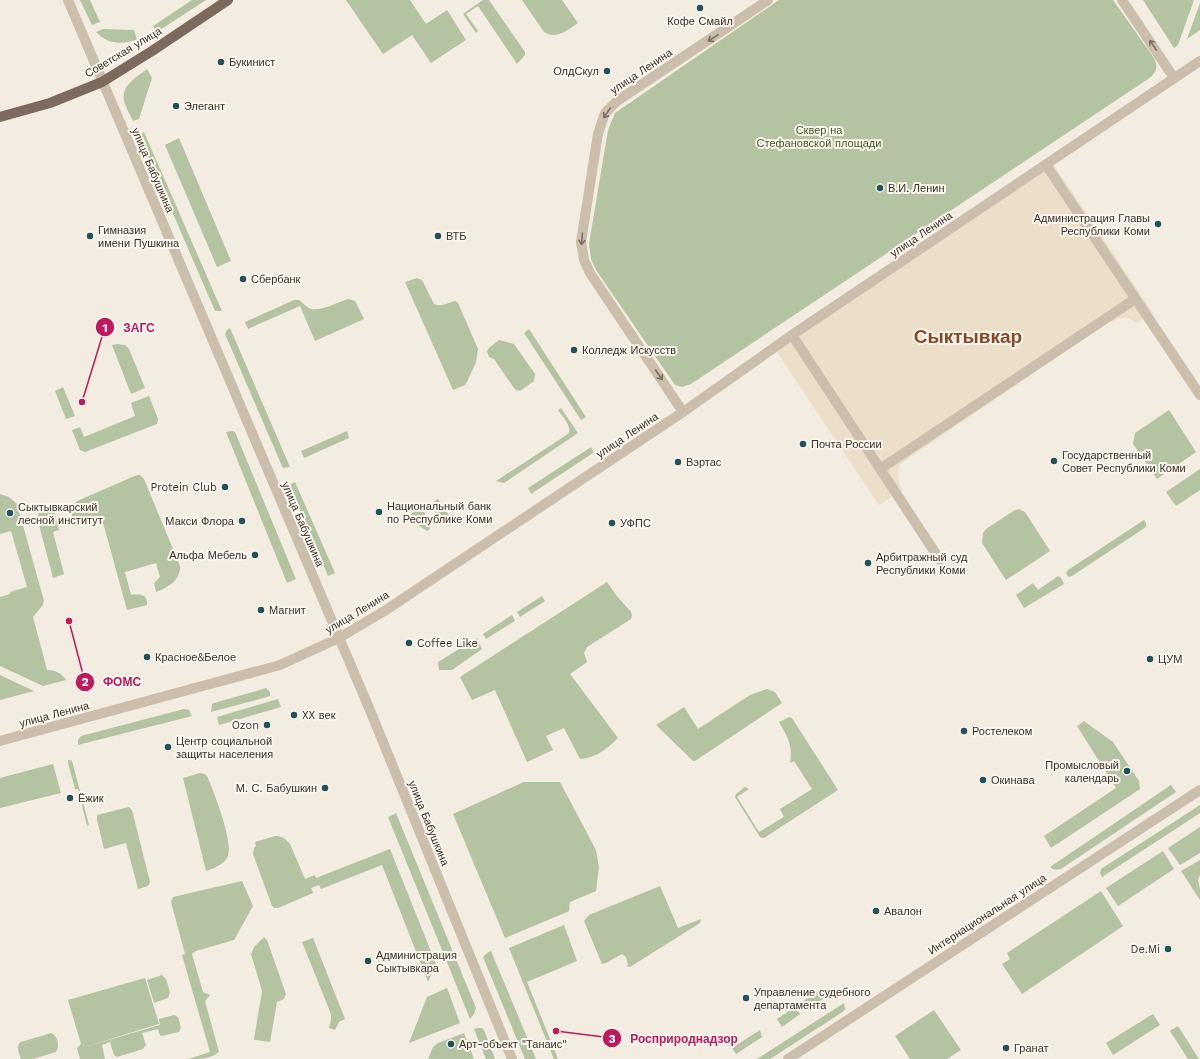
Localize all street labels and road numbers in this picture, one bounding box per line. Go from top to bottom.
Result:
street label: Советская улица [83,24,165,80]
street label: улица Ленина [608,45,675,97]
street label: улица Бабушкина [129,126,177,215]
street label: улица Ленина [888,208,955,260]
street label: улица Ленина [594,409,661,461]
street label: улица Бабушкина [279,480,327,569]
street label: улица Ленина [323,588,392,636]
street label: улица Ленина [18,699,91,730]
street label: улица Бабушкина [405,779,452,869]
street label: Интернациональная улица [926,871,1050,958]

